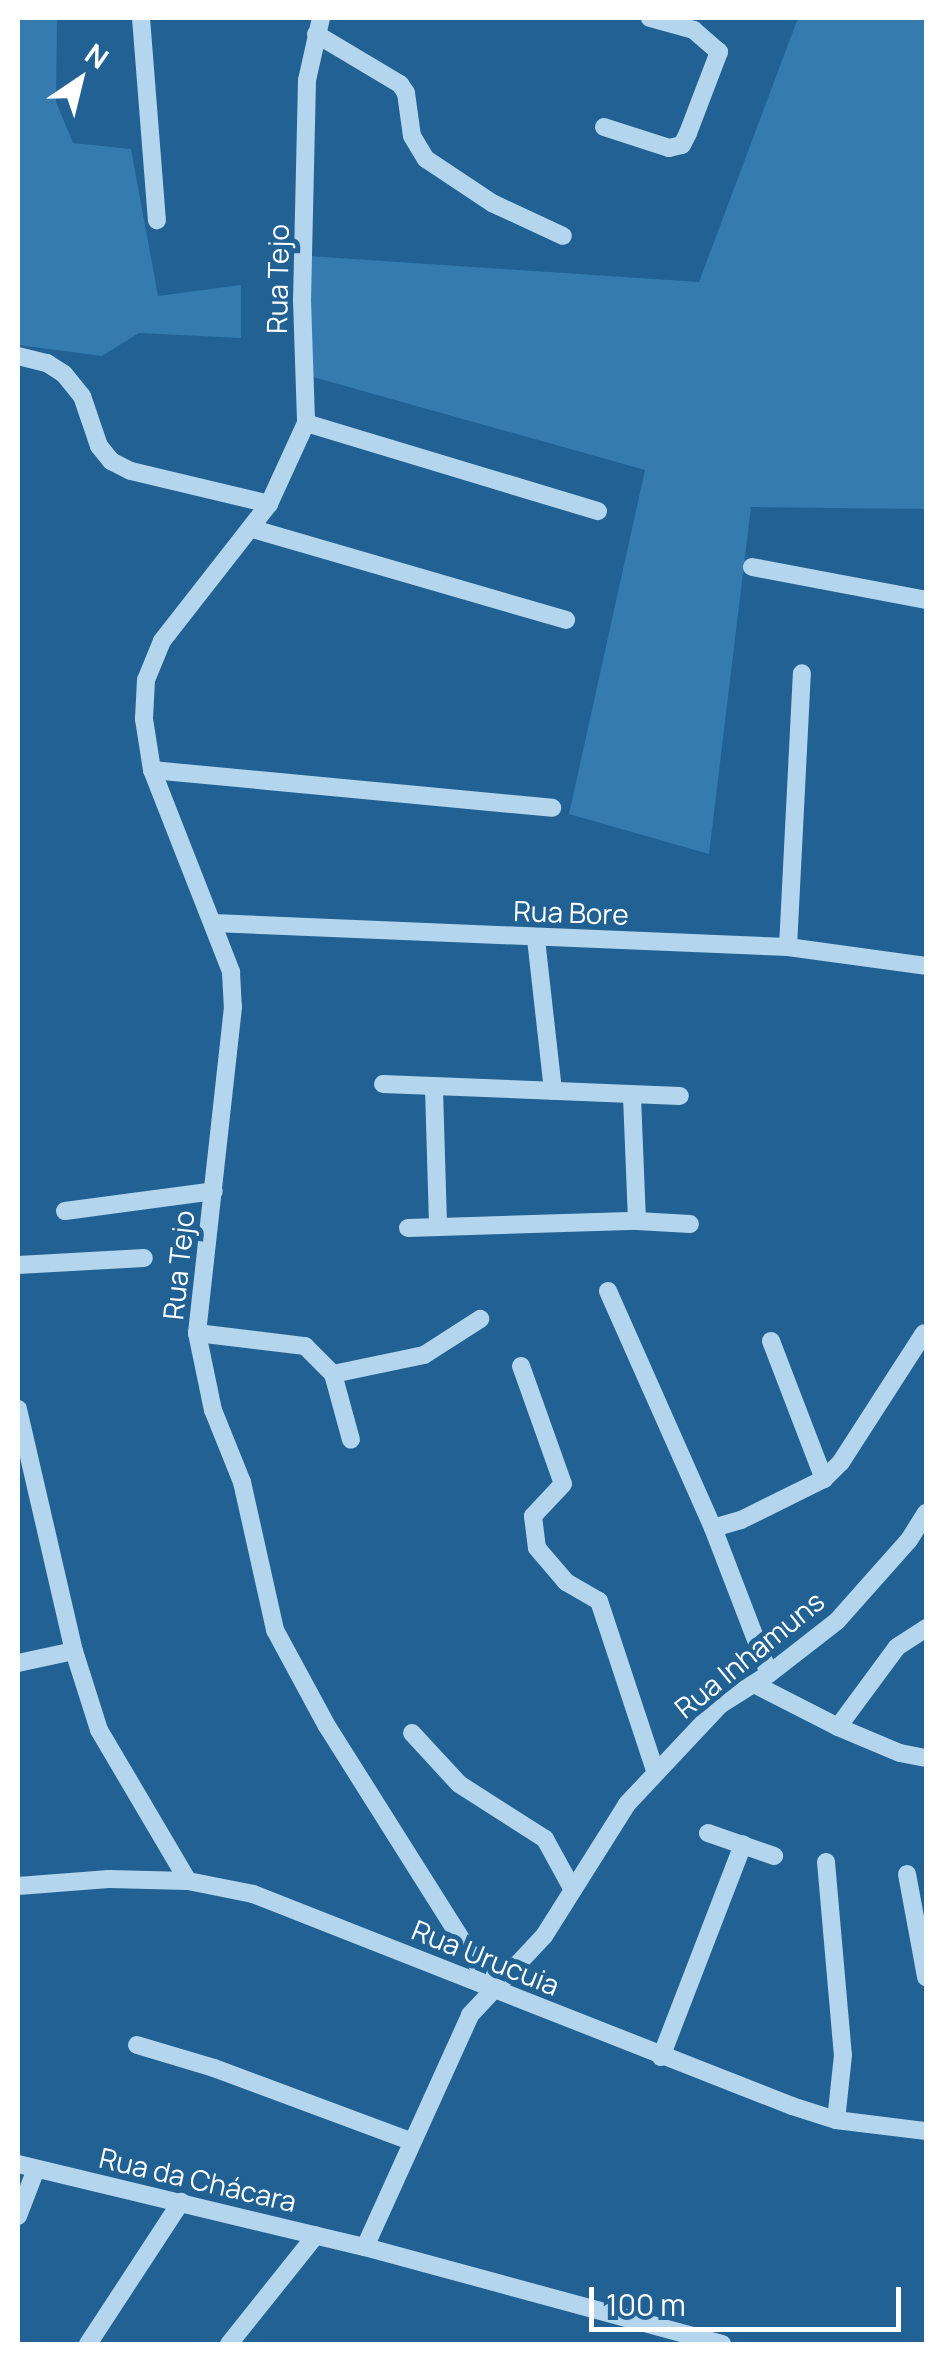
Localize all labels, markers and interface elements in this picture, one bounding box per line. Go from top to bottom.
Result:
north arrow [30,30,130,130]
text: N [78,34,116,77]
street label: Rua Tejo [259,224,295,334]
street label: Rua Bore [513,893,629,931]
street label: Rua Tejo [156,1209,200,1321]
street label: Rua Inhamuns [668,1584,830,1724]
street label: Rua Urucuia [407,1912,565,2002]
street label: Rua da Chácara [96,2140,300,2218]
scale bar [594,2267,906,2329]
text: 100 m [606,2284,686,2325]

